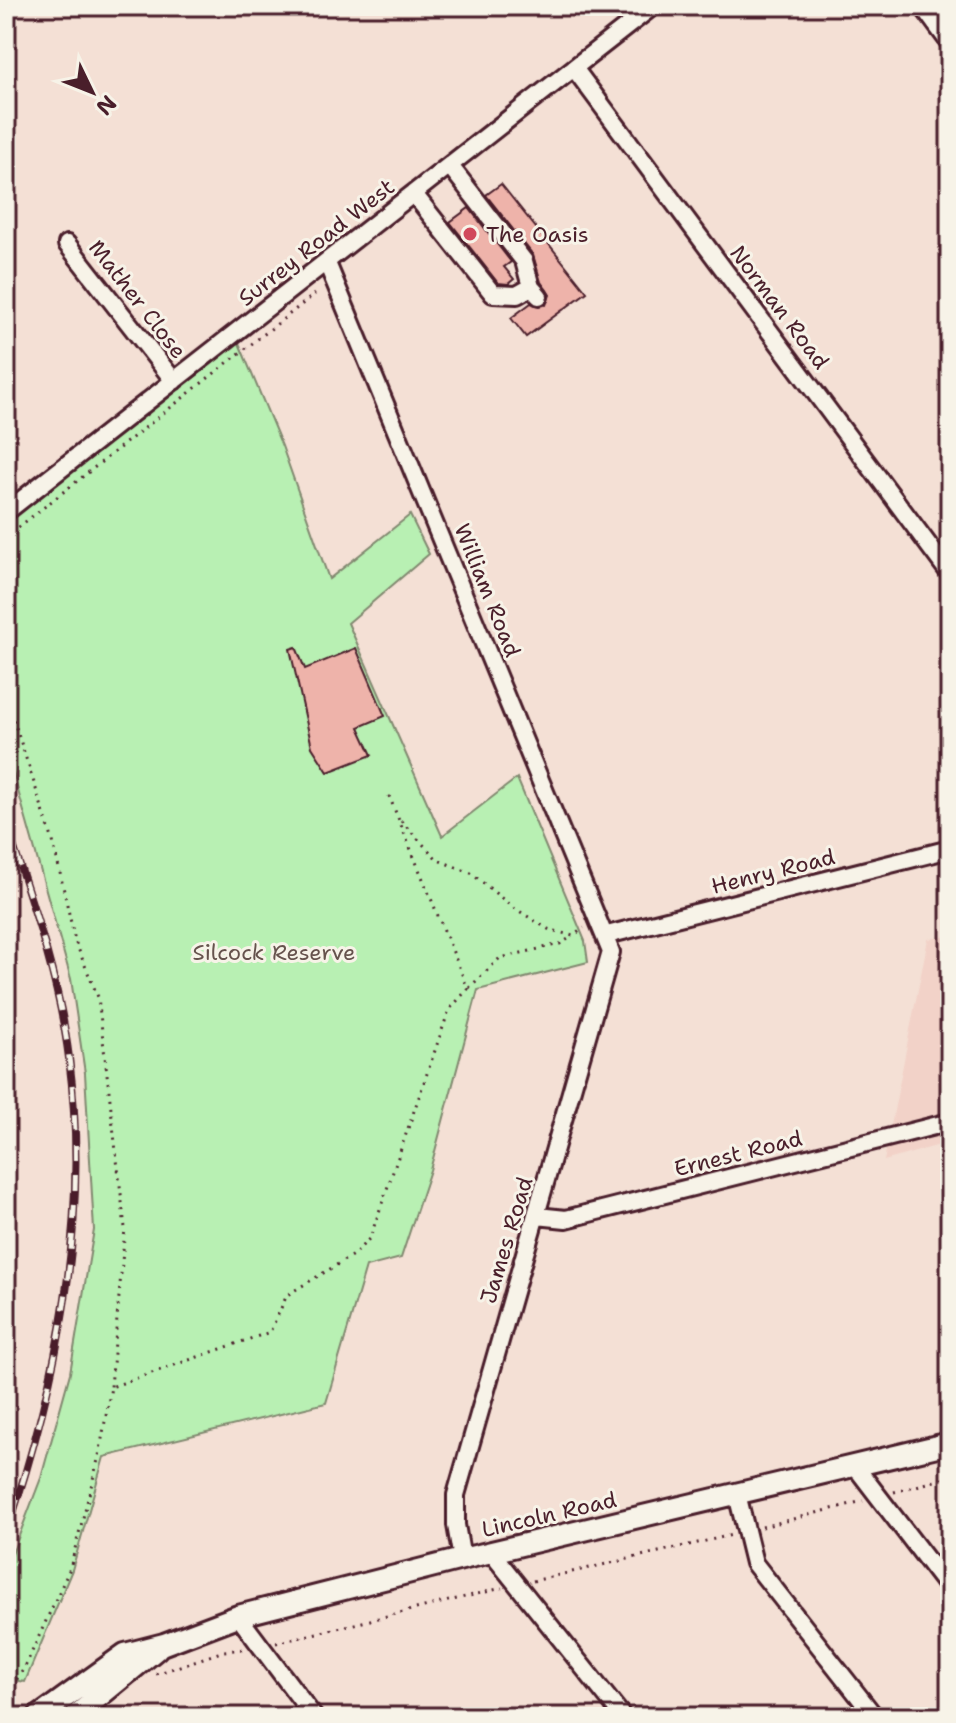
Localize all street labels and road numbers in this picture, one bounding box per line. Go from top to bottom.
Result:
street label: Surrey Road West [232,172,400,313]
street label: Mather Close [82,234,193,365]
street label: Norman Road [723,239,836,375]
street label: William Road [448,519,527,661]
street label: Henry Road [708,842,838,901]
street label: Ernest Road [671,1124,805,1183]
street label: James Road [473,1173,540,1307]
street label: Lincoln Road [479,1485,619,1544]

